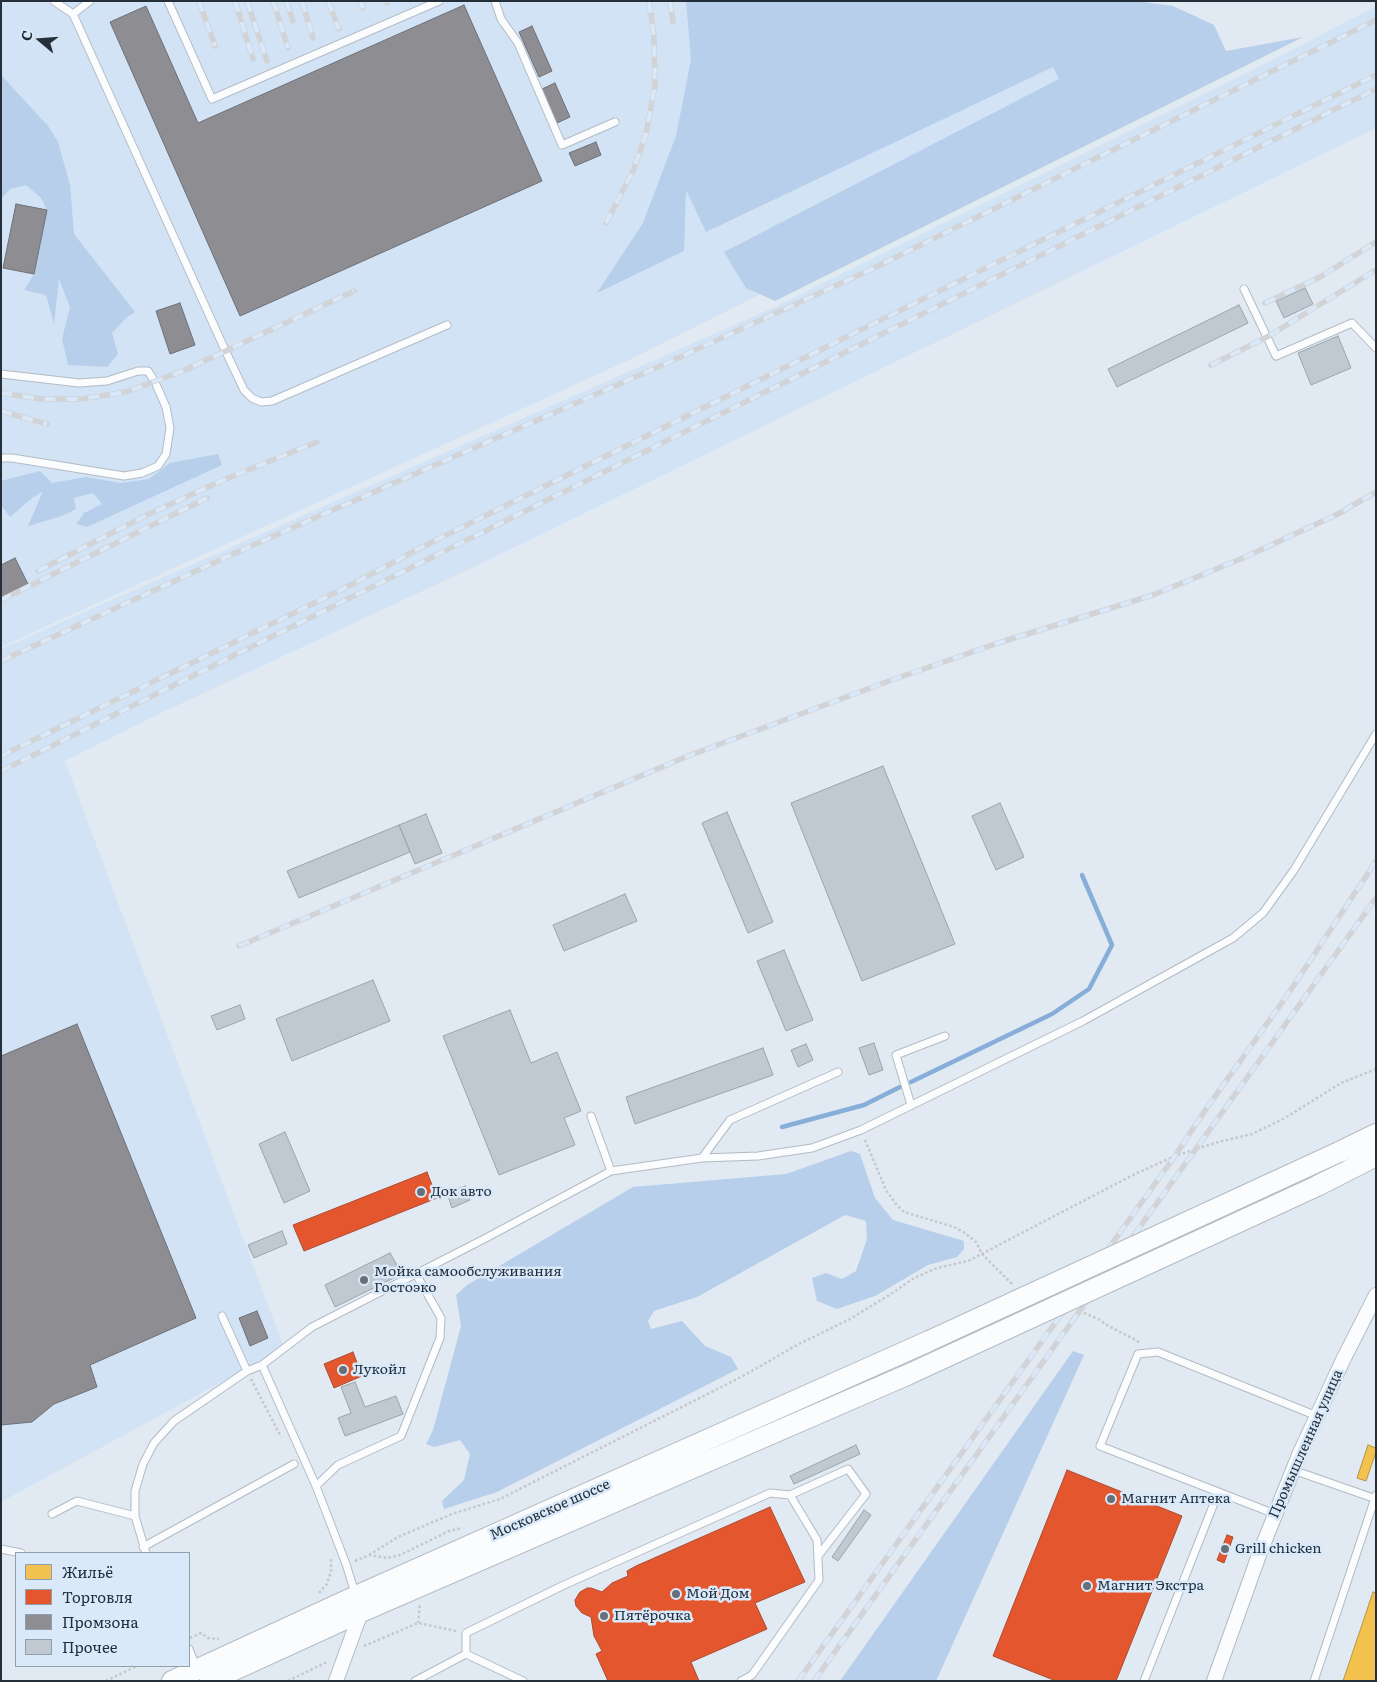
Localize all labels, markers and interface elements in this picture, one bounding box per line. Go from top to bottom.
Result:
north arrow [15,15,65,65]
text: С [15,28,37,43]
place label: Док авто [431,1184,492,1200]
marker: Док авто [415,1186,427,1198]
place label: Мойка самообслуживания Гостоэко [374,1264,562,1296]
marker: Мойка самообслуживания Гостоэко [358,1274,370,1286]
place label: Лукойл [353,1362,406,1378]
marker: Лукойл [337,1364,349,1376]
street label: Промышленная улица [1266,1367,1346,1521]
street label: Московское шоссе [487,1476,613,1544]
place label: Магнит Аптека [1121,1491,1230,1507]
marker: Магнит Аптека [1105,1493,1117,1505]
place label: Grill chicken [1235,1541,1321,1557]
marker: Grill chicken [1219,1543,1231,1555]
legend [15,1552,190,1667]
text: Жильё [62,1560,113,1583]
place label: Магнит Экстра [1097,1578,1204,1594]
marker: Магнит Экстра [1081,1580,1093,1592]
text: Торговля [62,1585,133,1608]
place label: Мой Дом [686,1586,749,1602]
marker: Мой Дом [670,1588,682,1600]
place label: Пятёрочка [614,1608,691,1624]
text: Промзона [62,1610,139,1633]
marker: Пятёрочка [598,1610,610,1622]
text: Прочее [62,1635,118,1658]

